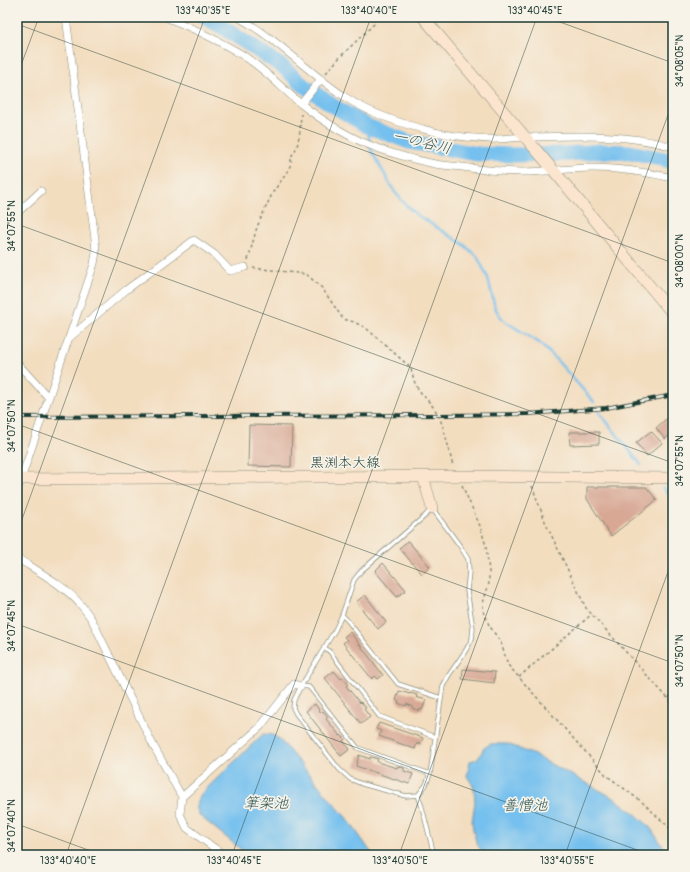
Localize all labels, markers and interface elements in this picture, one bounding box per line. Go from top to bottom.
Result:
text: 133°40'35"E [176,5,230,17]
text: 133°40'40"E [341,5,397,17]
text: 133°40'45"E [508,5,562,17]
text: 34°08'05"N [674,34,686,87]
water label: 一の谷川 [391,126,453,158]
text: 34°07'55"N [6,200,18,252]
text: 34°08'00"N [674,234,686,288]
text: 34°07'50"N [6,399,18,452]
text: 34°07'55"N [674,435,686,487]
street label: 黒渕本大線 [310,454,380,471]
text: 34°07'45"N [6,600,18,652]
text: 34°07'50"N [674,634,686,687]
water label: 筆架池 [243,794,289,813]
water label: 善憎池 [502,796,548,815]
text: 34°07'40"N [6,799,18,853]
text: 133°40'40"E [40,855,96,867]
text: 133°40'45"E [207,855,261,867]
text: 133°40'50"E [372,855,428,867]
text: 133°40'55"E [540,855,594,867]

